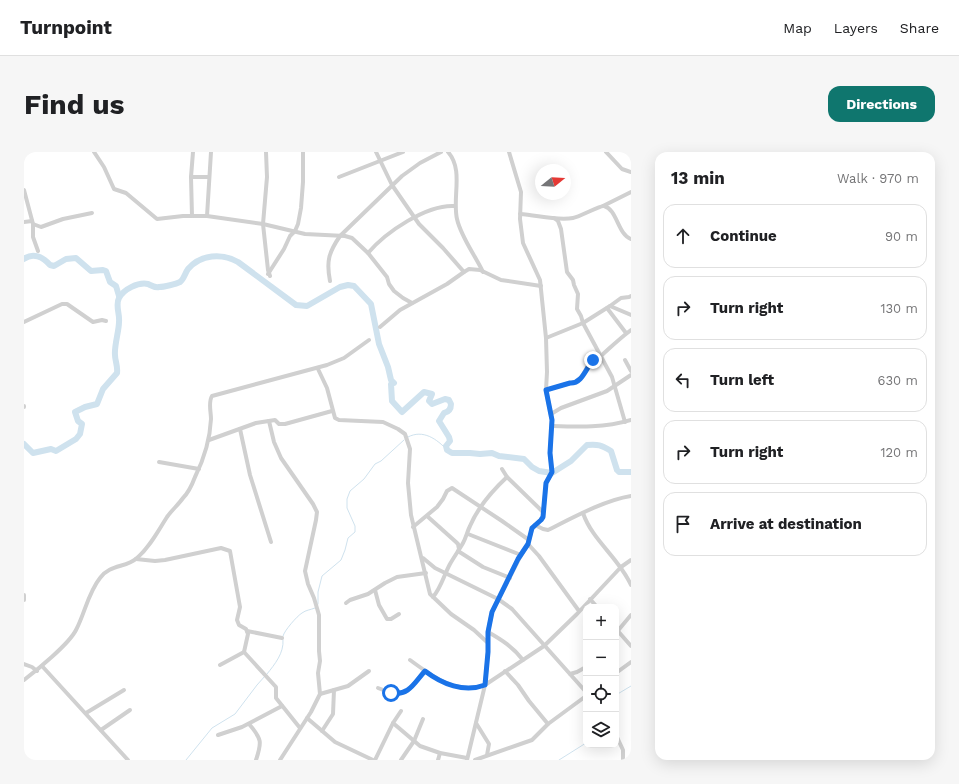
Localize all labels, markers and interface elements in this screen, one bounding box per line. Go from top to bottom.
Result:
text: Turnpoint [20,16,112,39]
text: Map [783,20,812,36]
text: Layers [834,20,878,36]
text: Share [900,20,939,36]
button: Directions [828,86,935,122]
text: Find us [24,88,124,121]
north arrow [535,164,571,200]
text: 13 min [671,168,725,188]
text: Walk · 970 m [837,171,919,186]
icon: ahead [672,225,694,247]
text: Continue [710,227,777,245]
text: 90 m [885,229,918,244]
icon: right [672,297,694,319]
text: Turn right [710,299,783,317]
text: 130 m [880,301,918,316]
route end [584,351,602,369]
icon: left [672,369,694,391]
text: Turn left [710,371,774,389]
text: 630 m [878,373,918,388]
icon: right [672,441,694,463]
text: Turn right [710,443,783,461]
text: 120 m [880,445,918,460]
icon: arrive [672,513,694,535]
text: Arrive at destination [710,515,862,533]
map controls [583,604,619,748]
button: + [583,604,619,640]
button: − [583,640,619,676]
button: locate [583,676,619,712]
route start [382,684,400,702]
button: layers [583,712,619,748]

